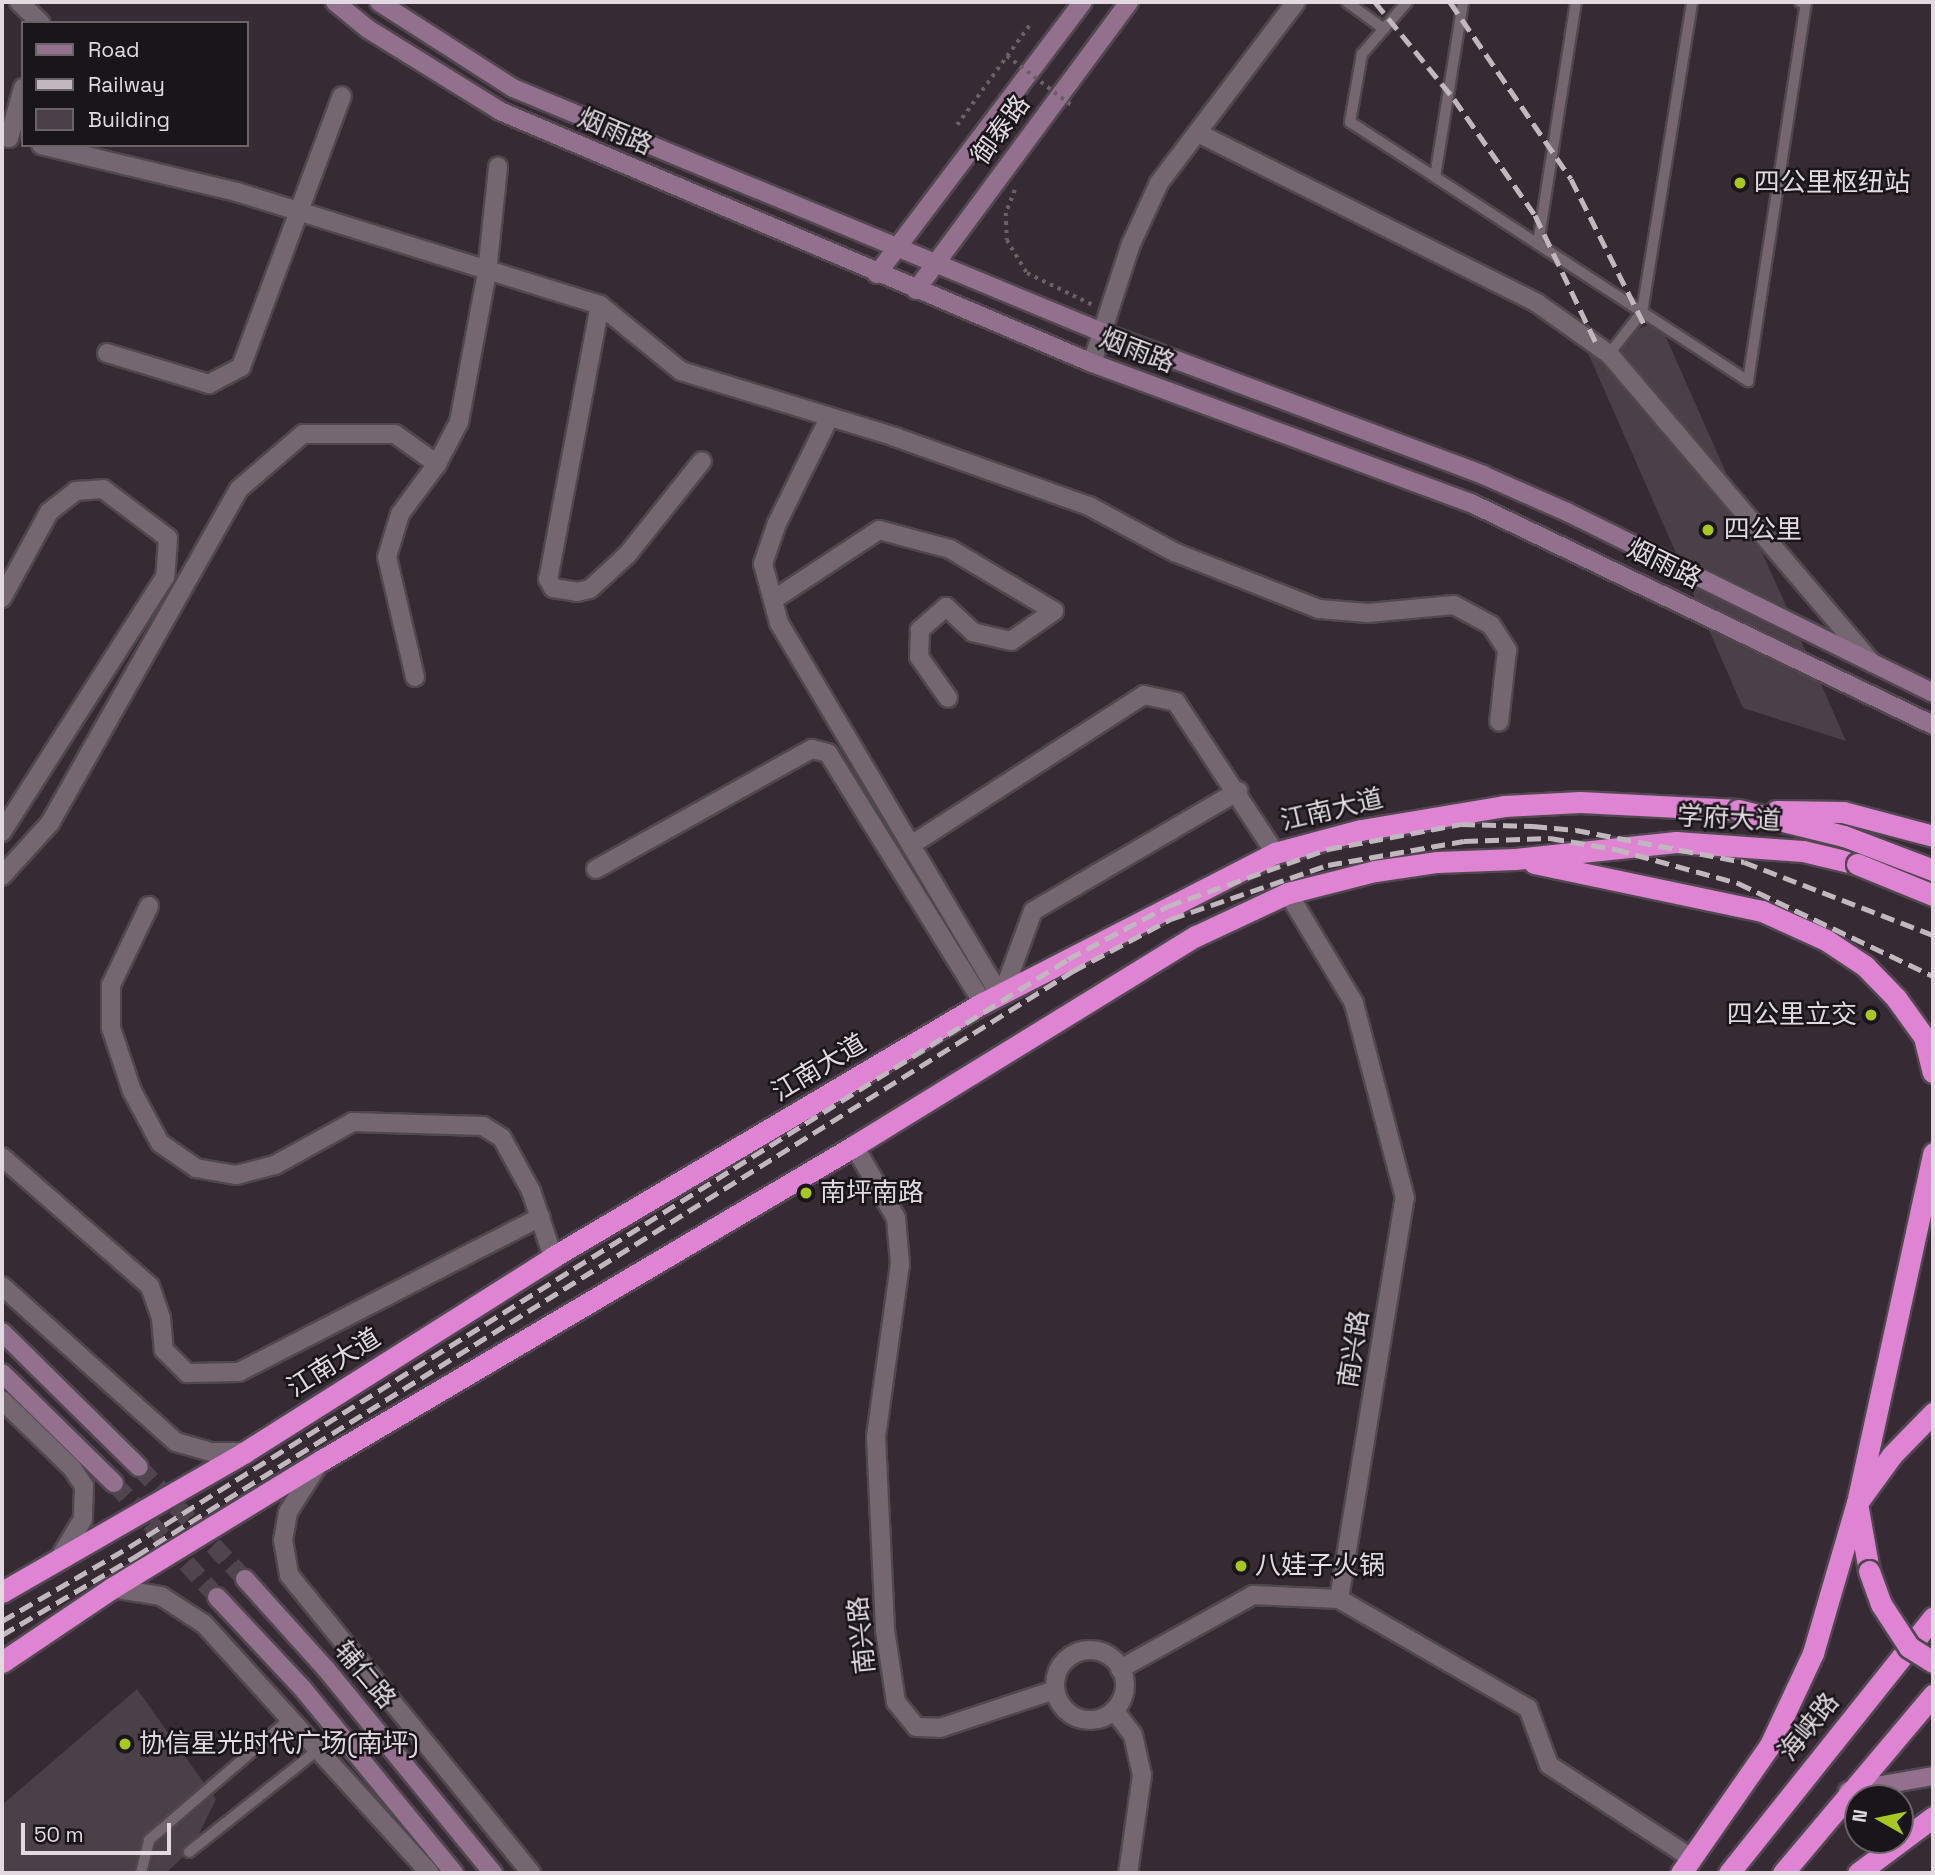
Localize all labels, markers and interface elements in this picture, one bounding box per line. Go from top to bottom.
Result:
legend [21,21,248,147]
text: Road [88,36,140,63]
text: Railway [88,71,165,98]
street label: 御泰路 [965,89,1037,171]
street label: 烟雨路 [573,102,657,162]
text: Building [88,106,170,133]
place label: 四公里枢纽站 [1754,167,1910,199]
marker: 四公里枢纽站 [1732,175,1748,191]
street label: 烟雨路 [1095,322,1179,380]
place label: 四公里 [1724,514,1802,546]
marker: 四公里 [1698,520,1718,540]
street label: 烟雨路 [1622,533,1706,595]
street label: 江南大道 [1278,783,1386,837]
street label: 学府大道 [1676,801,1782,837]
place label: 四公里立交 [1727,999,1857,1031]
marker: 四公里立交 [1863,1007,1879,1023]
street label: 江南大道 [766,1028,872,1108]
place label: 南坪南路 [820,1177,924,1209]
marker: 南坪南路 [798,1185,814,1201]
street label: 南兴路 [1332,1308,1376,1390]
street label: 江南大道 [282,1322,386,1404]
place label: 八娃子火锅 [1255,1550,1385,1582]
marker: 八娃子火锅 [1233,1558,1249,1574]
street label: 南兴路 [842,1595,882,1675]
street label: 辅仁路 [328,1635,402,1715]
street label: 海峡路 [1772,1687,1846,1767]
place label: 协信星光时代广场(南坪) [139,1728,419,1760]
marker: 协信星光时代广场(南坪) [117,1736,133,1752]
north arrow [1844,1784,1914,1854]
scale bar [24,1808,175,1852]
text: N [1846,1808,1873,1824]
text: 50 m [34,1821,84,1848]

